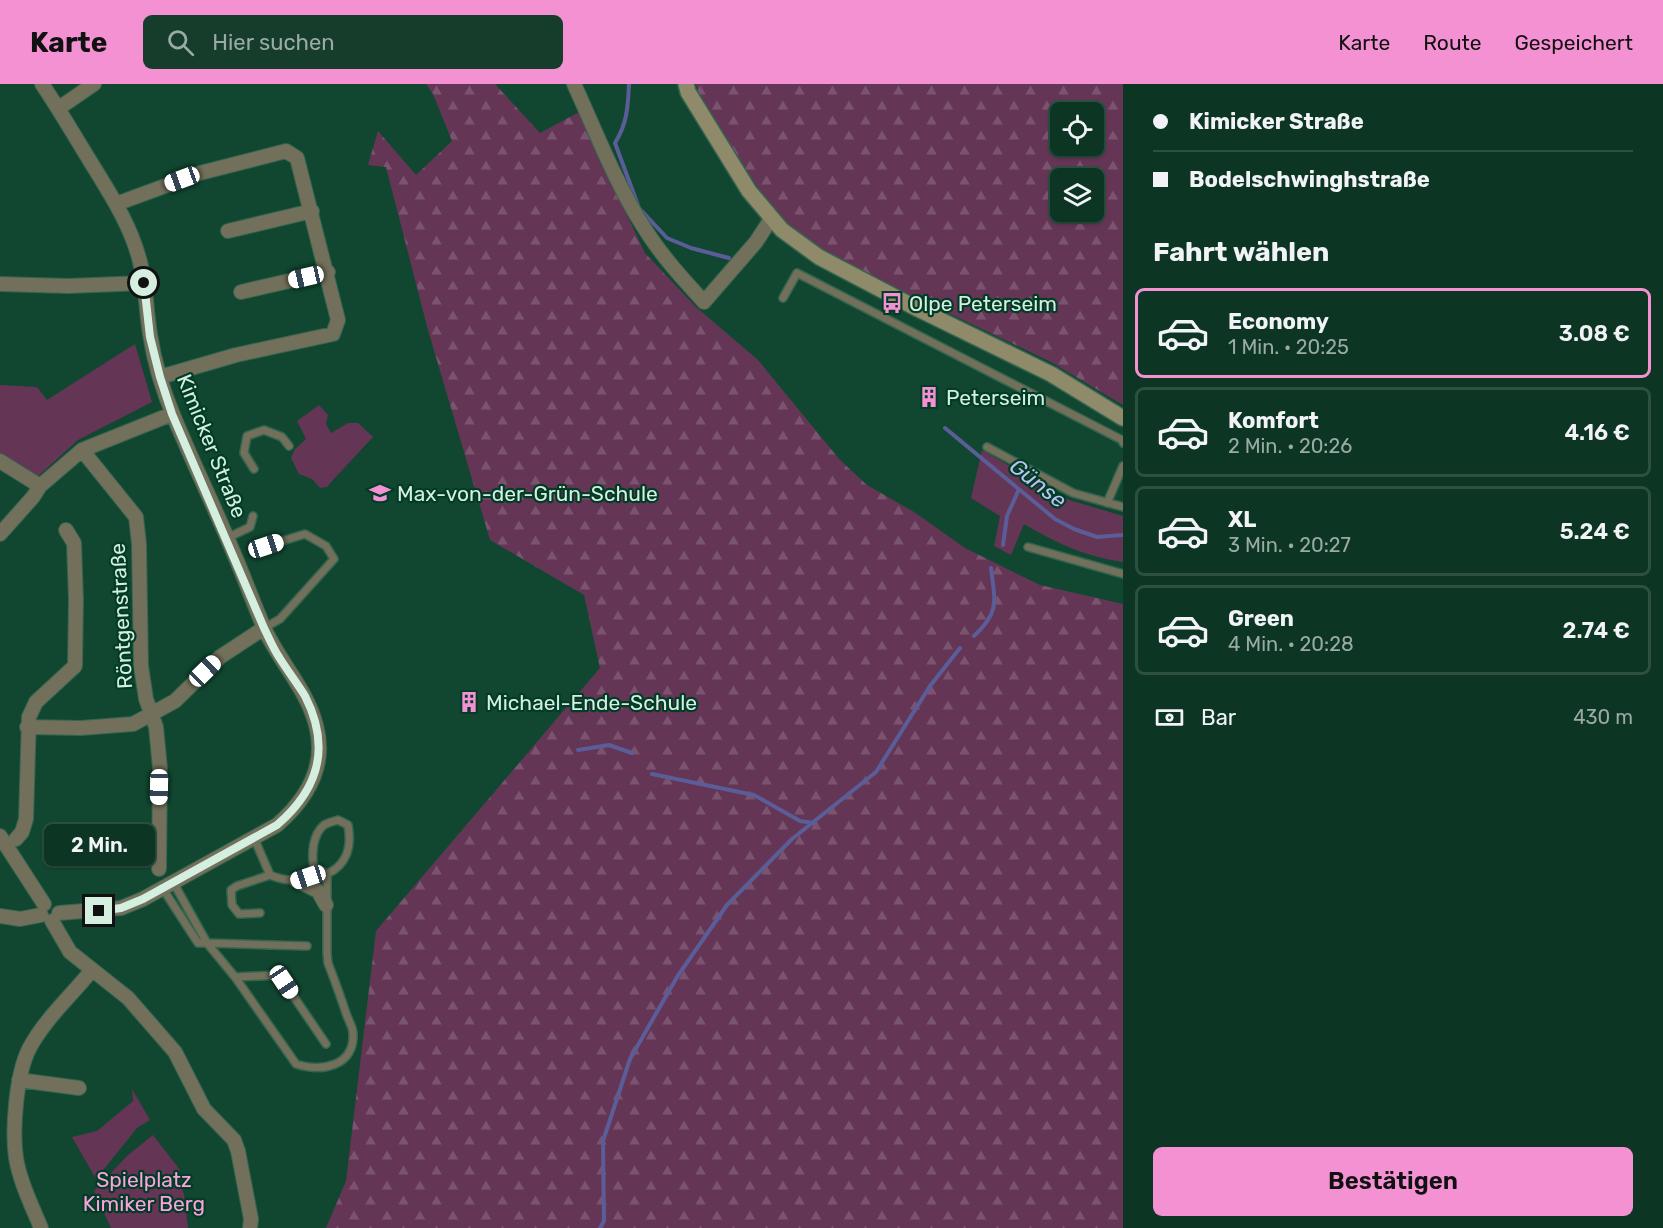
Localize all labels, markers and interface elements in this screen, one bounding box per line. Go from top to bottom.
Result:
search box [143,15,563,69]
text: Karte [30,26,107,59]
icon: search [164,26,197,59]
text: Hier suchen [212,29,335,56]
text: Karte [1338,30,1390,55]
text: Route [1423,30,1482,55]
text: Gespeichert [1515,30,1633,55]
map controls [1050,102,1104,222]
button: locate [1050,102,1104,156]
text: Kimicker Straße [1189,108,1364,135]
car [162,164,202,194]
text: Bodelschwinghstraße [1189,166,1430,193]
button: layers [1050,168,1104,222]
text: Fahrt wählen [1153,236,1329,268]
car [286,264,326,290]
route start [130,269,157,296]
bus stop icon: Olpe Peterseim [880,291,904,315]
place label: Olpe Peterseim [909,291,1057,316]
icon: car [1156,306,1210,360]
text: Economy [1228,308,1329,335]
text: 3.08 € [1559,320,1630,347]
text: 1 Min. · 20:25 [1228,335,1349,359]
street label: Kimicker Straße [172,371,252,521]
building icon: Peterseim [917,385,941,409]
place label: Peterseim [946,385,1045,410]
icon: car [1156,405,1210,459]
text: Komfort [1228,407,1319,434]
text: 4.16 € [1564,419,1630,446]
text: 2 Min. · 20:26 [1228,434,1352,458]
water label: Günse [1004,452,1072,514]
school or university icon: Max-von-der-Grün-Schule [368,481,392,505]
place label: Max-von-der-Grün-Schule [397,481,658,506]
icon: car [1156,504,1210,558]
text: XL [1228,506,1256,533]
text: 5.24 € [1560,518,1630,545]
car [246,532,286,560]
text: 3 Min. · 20:27 [1228,533,1351,557]
street label: Röntgenstraße [105,542,137,690]
icon: car [1156,603,1210,657]
text: Green [1228,605,1294,632]
text: 2.74 € [1563,617,1630,644]
text: 4 Min. · 20:28 [1228,632,1354,656]
car [186,652,224,690]
building icon: Michael-Ende-Schule [457,690,481,714]
place label: Michael-Ende-Schule [486,690,697,715]
icon: cash [1153,701,1186,734]
text: Bar [1201,704,1236,731]
text: 430 m [1573,705,1633,729]
car [150,769,168,805]
callout: 2 Min. [44,824,154,866]
text: 2 Min. [71,833,128,857]
car [288,863,328,891]
route end [85,897,112,924]
car [266,962,302,1002]
button: Bestätigen [1153,1147,1633,1216]
park label: Spielplatz Kimiker Berg [83,1167,205,1216]

